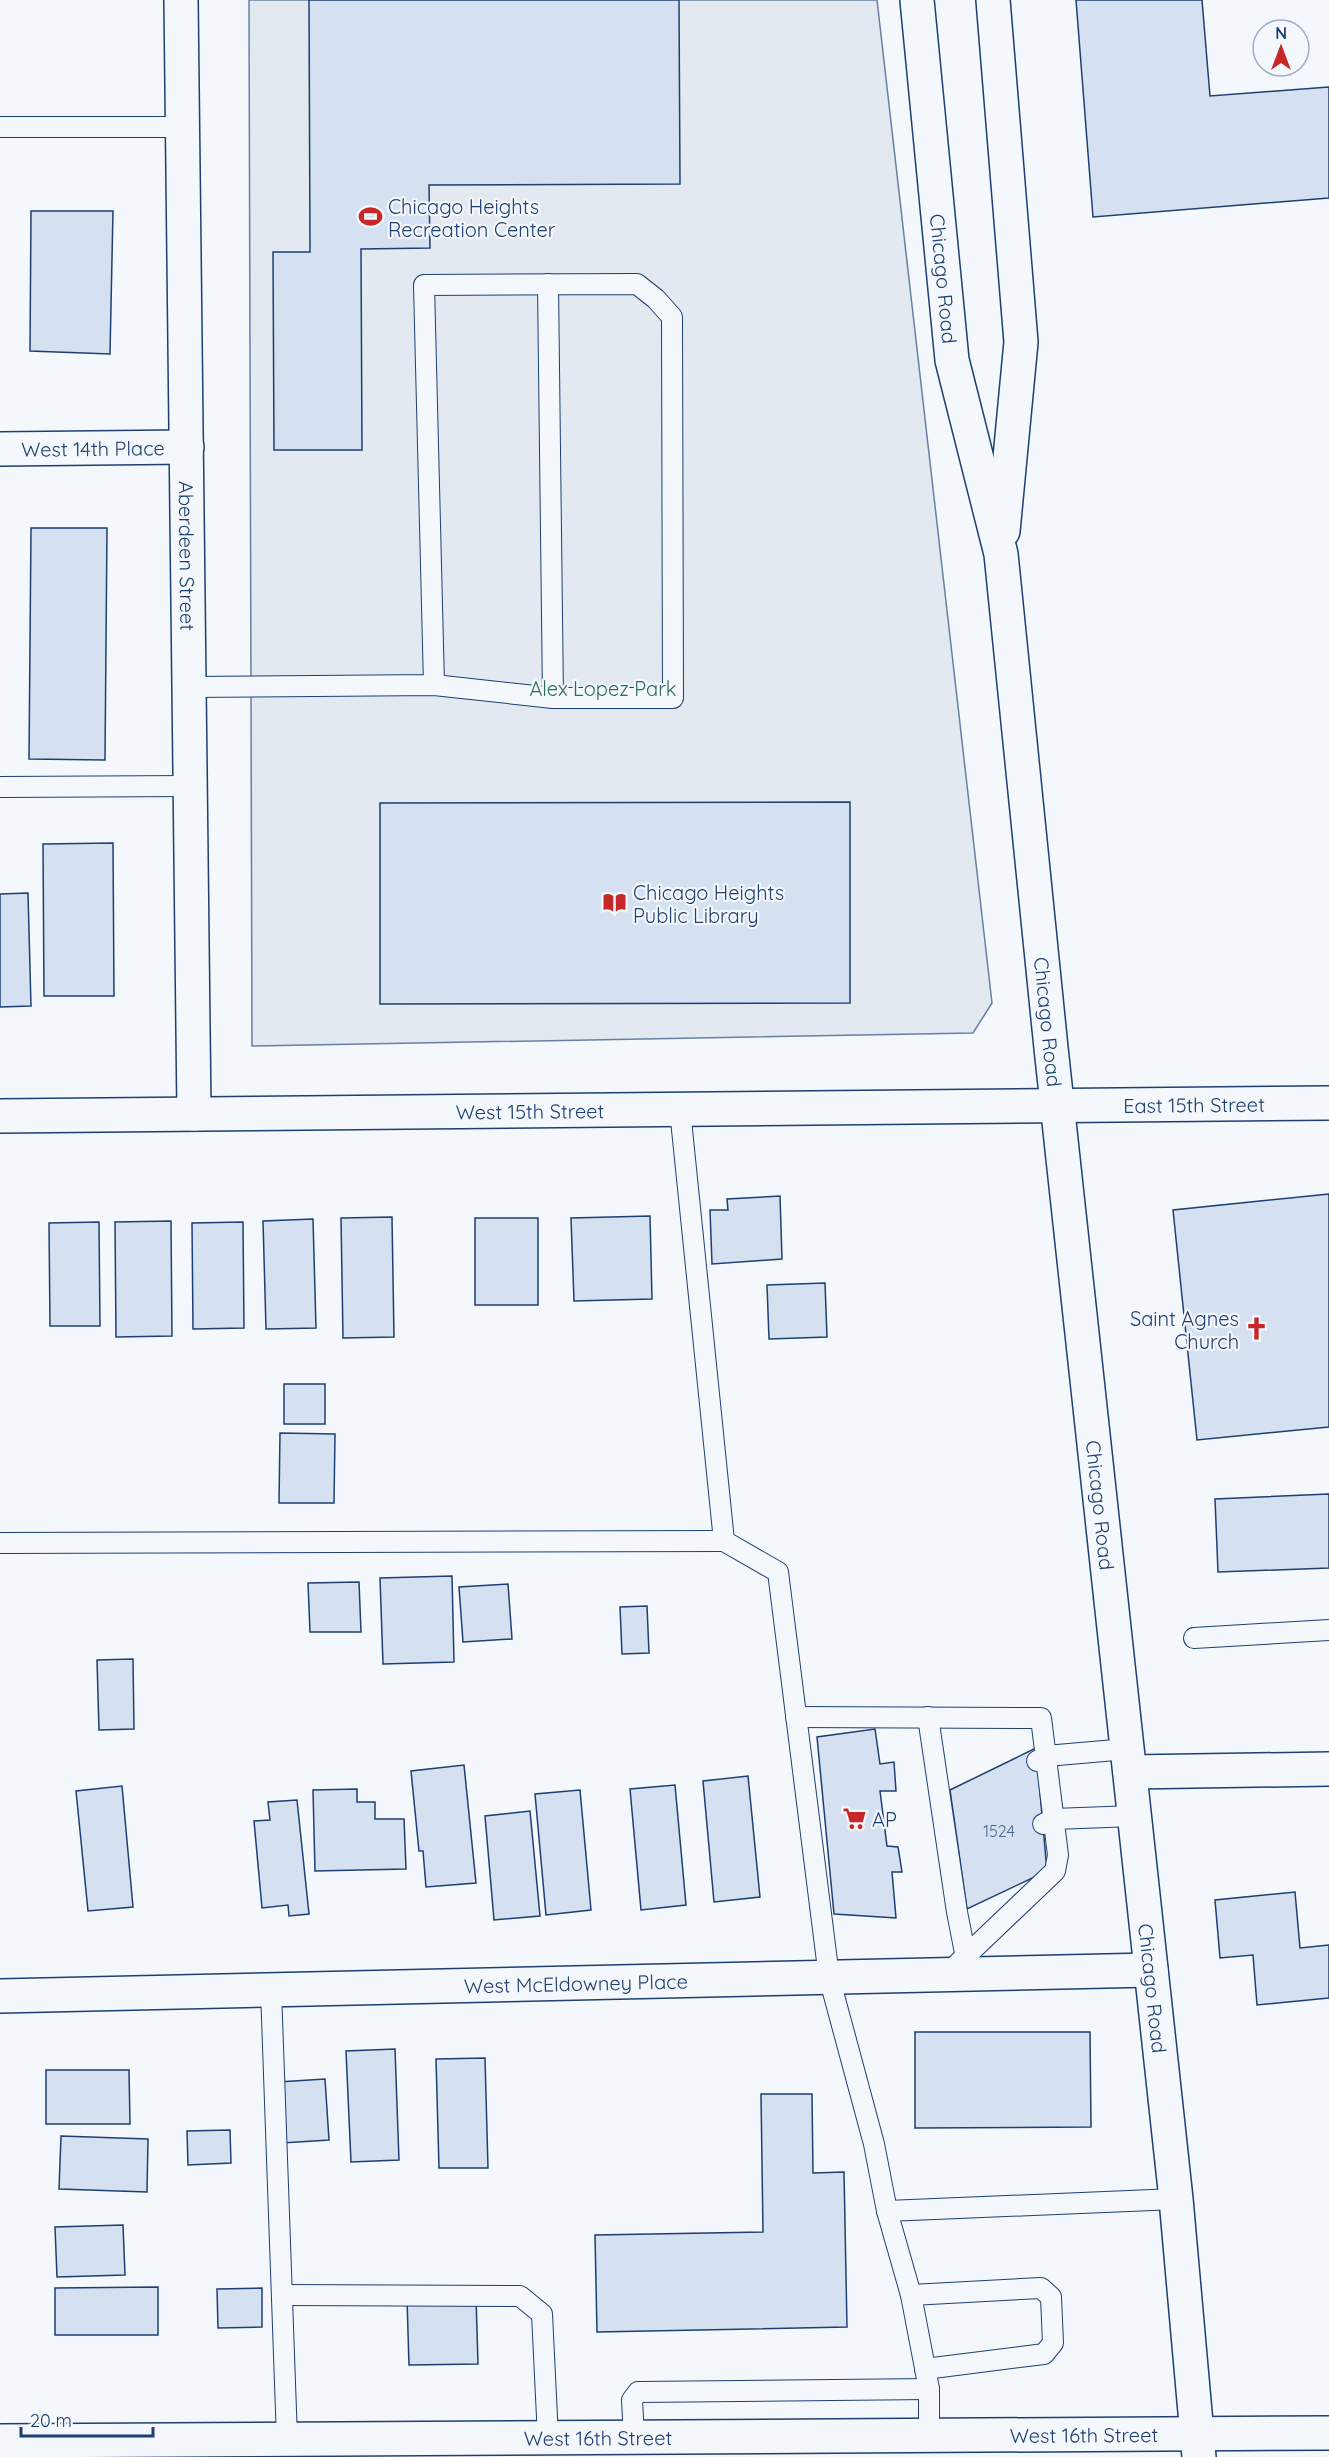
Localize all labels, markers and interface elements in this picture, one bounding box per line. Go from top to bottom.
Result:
north arrow [1251,18,1311,78]
text: N [1275,23,1287,43]
place label: Chicago Heights Recreation Center [388,194,556,242]
sports icon: Chicago Heights Recreation Center [357,204,383,230]
street label: Chicago Road [925,213,963,345]
street label: West 14th Place [21,435,165,461]
street label: Aberdeen Street [174,481,201,631]
park label: Alex Lopez Park [529,676,677,701]
place label: Chicago Heights Public Library [633,880,784,928]
library icon: Chicago Heights Public Library [602,890,628,916]
street label: Chicago Road [1029,956,1068,1088]
street label: East 15th Street [1123,1091,1265,1118]
street label: West 15th Street [456,1098,605,1124]
place label: Saint Agnes Church [1130,1306,1239,1354]
church icon: Saint Agnes Church [1244,1316,1270,1342]
street label: Chicago Road [1081,1439,1120,1571]
supermarket icon: AP [841,1806,867,1832]
place label: AP [872,1807,897,1832]
house number: 1524 [983,1821,1015,1841]
street label: Chicago Road [1134,1922,1173,2054]
street label: West McEldowney Place [464,1968,688,1998]
scale bar [21,2400,153,2438]
text: 20 m [30,2409,72,2432]
street label: West 16th Street [1010,2422,1159,2447]
street label: West 16th Street [524,2424,673,2450]

